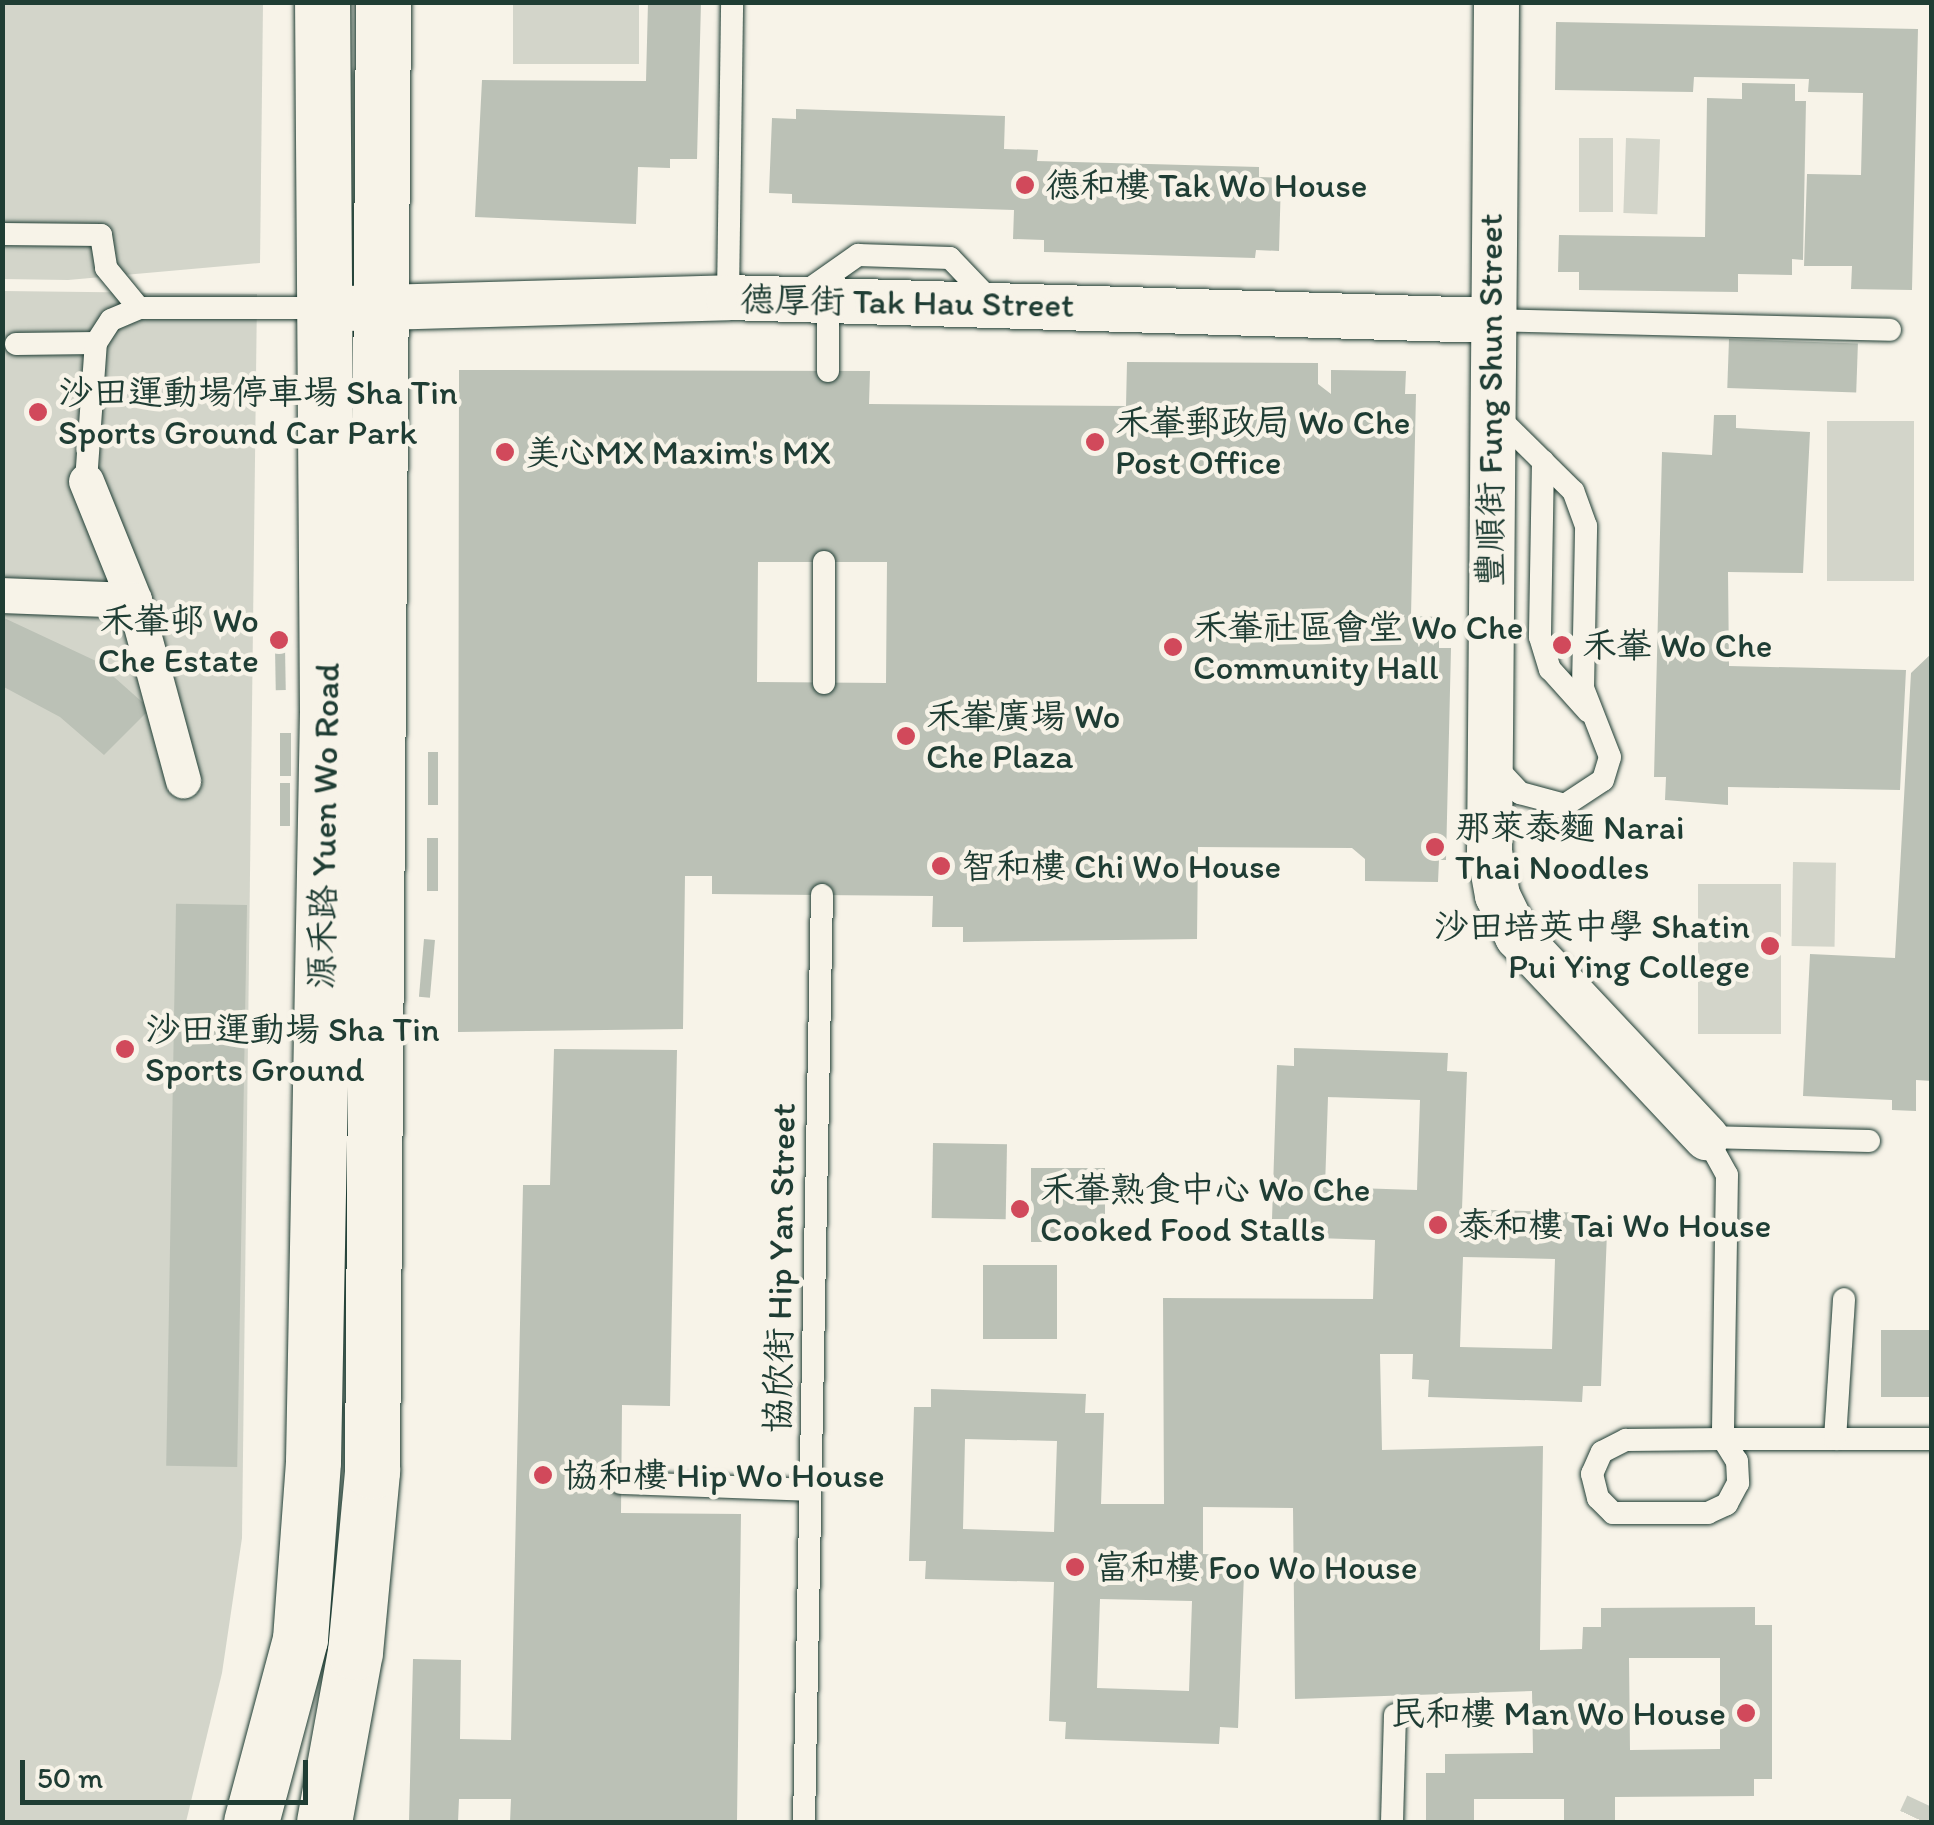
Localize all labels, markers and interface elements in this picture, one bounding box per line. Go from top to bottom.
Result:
place label: 德和樓 Tak Wo House [1045,164,1366,206]
marker: 德和樓 Tak Wo House [1014,174,1036,196]
street label: 豐順街 Fung Shun Street [1469,214,1511,586]
street label: 德厚街 Tak Hau Street [739,278,1075,326]
place label: 沙田運動場停車場 Sha Tin Sports Ground Car Park [58,371,459,453]
marker: 沙田運動場停車場 Sha Tin Sports Ground Car Park [27,401,49,423]
place label: 禾輋郵政局 Wo Che Post Office [1115,401,1410,483]
place label: 美心MX Maxim's MX [525,431,831,473]
marker: 禾輋郵政局 Wo Che Post Office [1084,431,1106,453]
marker: 美心MX Maxim's MX [494,441,516,463]
place label: 禾輋邨 Wo Che Estate [97,599,259,681]
place label: 禾輋社區會堂 Wo Che Community Hall [1193,606,1523,688]
place label: 禾輋 Wo Che [1582,624,1772,666]
marker: 禾輋邨 Wo Che Estate [268,629,290,651]
marker: 禾輋 Wo Che [1551,634,1573,656]
marker: 禾輋社區會堂 Wo Che Community Hall [1162,636,1184,658]
street label: 源禾路 Yuen Wo Road [300,663,348,989]
place label: 禾輋廣場 Wo Che Plaza [926,695,1121,777]
marker: 禾輋廣場 Wo Che Plaza [895,725,917,747]
place label: 那萊泰麵 Narai Thai Noodles [1455,806,1685,888]
marker: 那萊泰麵 Narai Thai Noodles [1424,836,1446,858]
place label: 智和樓 Chi Wo House [961,845,1280,887]
marker: 智和樓 Chi Wo House [930,855,952,877]
place label: 沙田培英中學 Shatin Pui Ying College [1433,905,1750,987]
marker: 沙田培英中學 Shatin Pui Ying College [1759,935,1781,957]
place label: 沙田運動場 Sha Tin Sports Ground [145,1008,441,1090]
marker: 沙田運動場 Sha Tin Sports Ground [114,1038,136,1060]
street label: 協欣街 Hip Yan Street [756,1103,804,1433]
place label: 禾輋熟食中心 Wo Che Cooked Food Stalls [1040,1168,1370,1250]
marker: 禾輋熟食中心 Wo Che Cooked Food Stalls [1009,1198,1031,1220]
place label: 泰和樓 Tai Wo House [1458,1204,1770,1246]
marker: 泰和樓 Tai Wo House [1427,1214,1449,1236]
place label: 協和樓 Hip Wo House [563,1454,884,1496]
marker: 協和樓 Hip Wo House [532,1464,554,1486]
place label: 富和樓 Foo Wo House [1095,1546,1417,1588]
marker: 富和樓 Foo Wo House [1064,1556,1086,1578]
place label: 民和樓 Man Wo House [1392,1692,1726,1734]
marker: 民和樓 Man Wo House [1735,1702,1757,1724]
scale bar [25,1740,312,1802]
text: 50 m [37,1759,103,1796]

